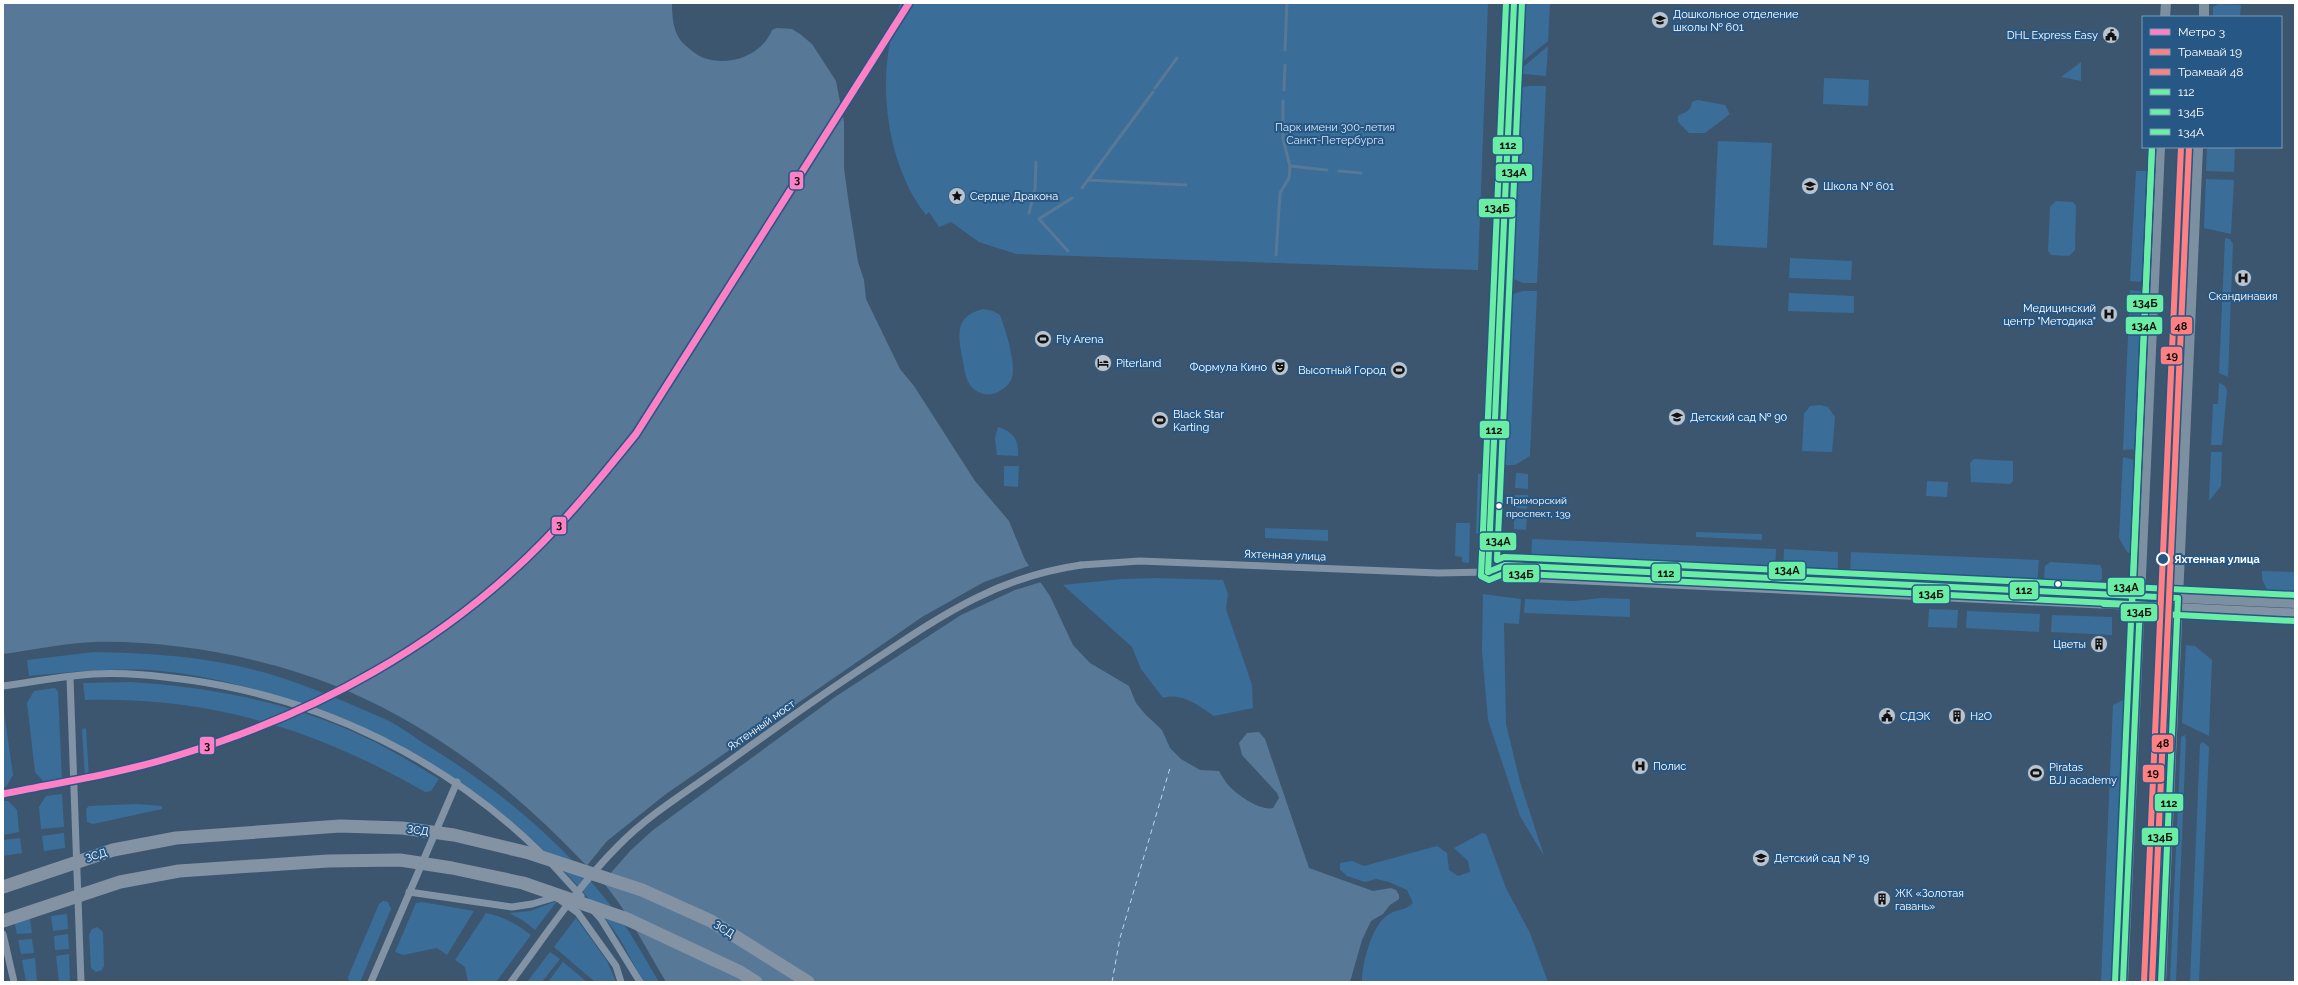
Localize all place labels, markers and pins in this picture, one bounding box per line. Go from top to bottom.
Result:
place label: Дошкольное отделение школы № 601 [1673,8,1799,34]
school or university icon: Дошкольное отделение школы № 601 [1650,10,1670,30]
public building icon: DHL Express Easy [2101,25,2121,45]
place label: DHL Express Easy [2007,29,2098,42]
school or university icon: Школа № 601 [1800,176,1820,196]
place label: Школа № 601 [1823,180,1894,193]
place icon: Сердце Дракона [947,186,967,206]
place label: Сердце Дракона [970,190,1058,203]
hospital icon: Скандинавия [2233,268,2253,288]
place label: Скандинавия [2208,290,2278,303]
place label: Медицинский центр "Методика" [2003,302,2096,328]
hospital icon: Медицинский центр "Методика" [2099,304,2119,324]
sports icon: Fly Arena [1033,329,1053,349]
place label: Fly Arena [1056,333,1103,346]
hotel icon: Piterland [1093,353,1113,373]
place label: Piterland [1116,357,1162,370]
theatre icon: Формула Кино [1270,357,1290,377]
sports icon: Высотный Город [1389,360,1409,380]
place label: Формула Кино [1190,361,1267,374]
place label: Высотный Город [1298,364,1387,377]
school or university icon: Детский сад № 90 [1667,407,1687,427]
place label: Black Star Karting [1173,408,1224,434]
sports icon: Black Star Karting [1150,410,1170,430]
place label: Детский сад № 90 [1690,411,1788,424]
place label: Приморский проспект, 139 [1506,495,1571,519]
marker: Приморский проспект, 139 [1494,501,1504,511]
marker: Яхтенная улица [2156,552,2170,566]
place label: Яхтенная улица [2174,553,2260,566]
unlabelled marker [2053,579,2063,589]
building icon: Цветы [2089,634,2109,654]
place label: Цветы [2053,638,2086,651]
public building icon: СДЭК [1877,706,1897,726]
building icon: H2O [1947,706,1967,726]
place label: СДЭК [1900,710,1931,723]
place label: H2O [1970,710,1992,723]
hospital icon: Полис [1630,756,1650,776]
place label: Полис [1653,760,1686,773]
place label: Piratas BJJ academy [2049,761,2117,787]
sports icon: Piratas BJJ academy [2026,763,2046,783]
school or university icon: Детский сад № 19 [1751,848,1771,868]
place label: Детский сад № 19 [1774,852,1869,865]
place label: ЖК «Золотая гавань» [1895,887,1964,913]
building icon: ЖК «Золотая гавань» [1872,889,1892,909]

